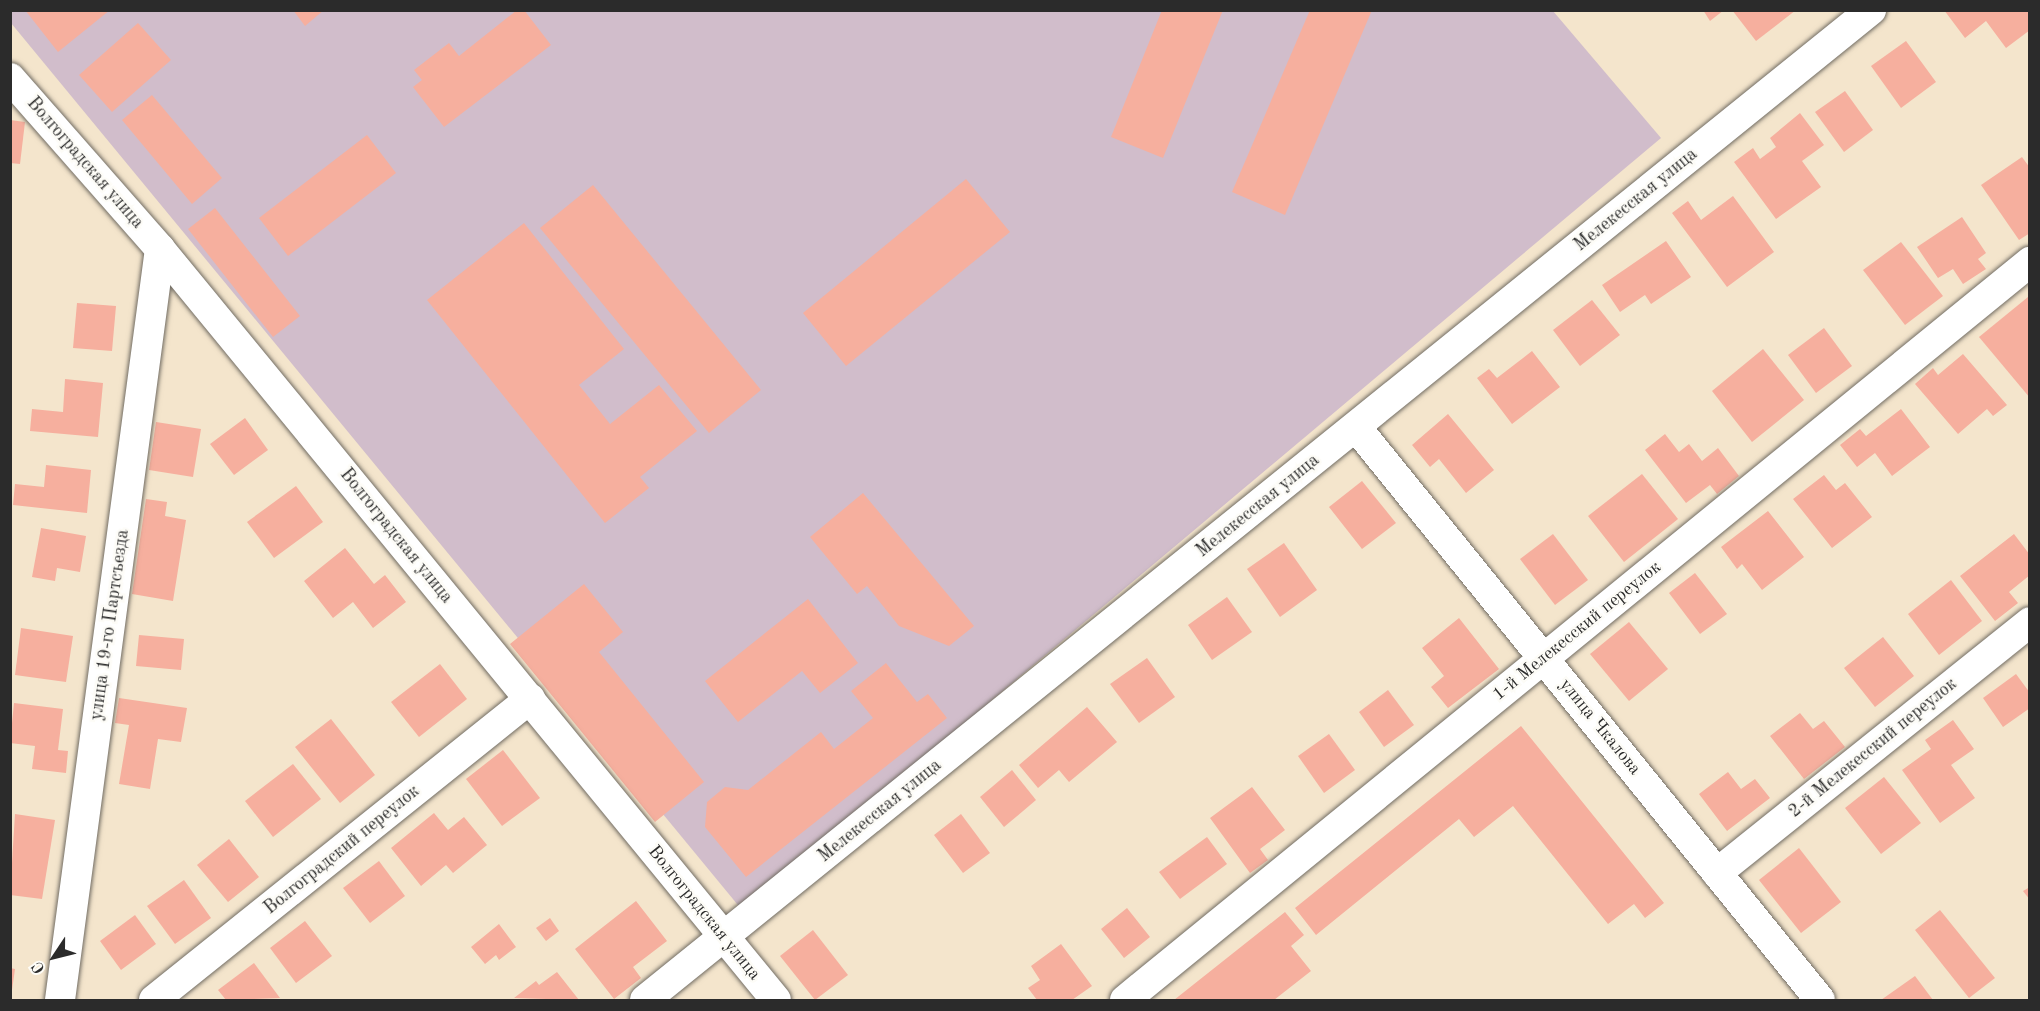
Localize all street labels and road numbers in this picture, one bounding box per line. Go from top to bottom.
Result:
street label: Волгоградская улица [22,93,148,233]
street label: Мелекесская улица [1570,144,1702,256]
street label: Мелекесская улица [1192,450,1324,562]
street label: Волгоградская улица [335,464,457,608]
street label: улица 19-го Партсъезда [86,528,134,722]
street label: 1-й Мелекесский переулок [1488,556,1666,706]
street label: 2-й Мелекесский переулок [1784,673,1962,823]
street label: улица Чкалова [1555,674,1645,780]
street label: Мелекесская улица [814,755,946,867]
street label: Волгоградский переулок [260,781,424,919]
street label: Волгоградская улица [643,841,765,985]

